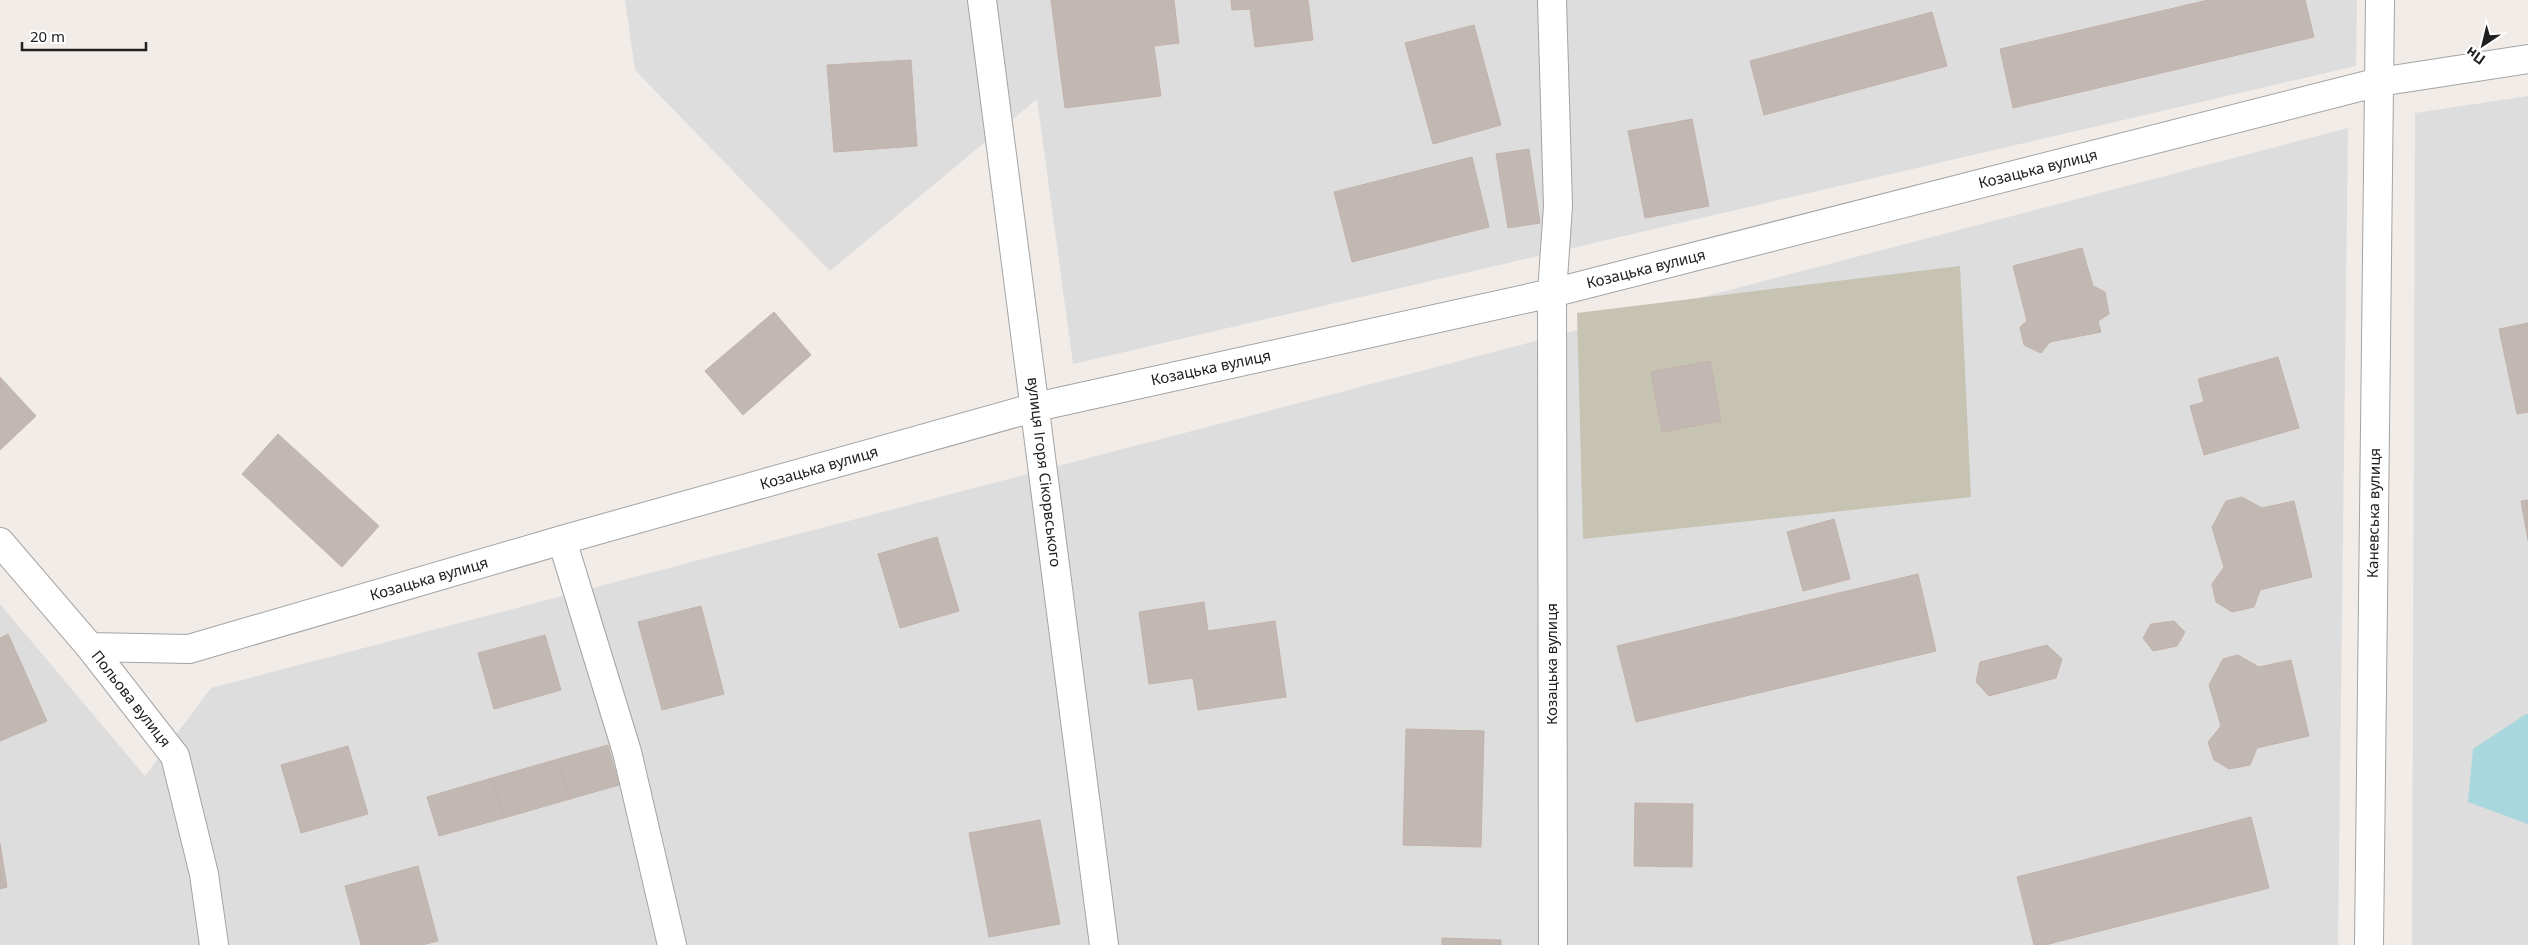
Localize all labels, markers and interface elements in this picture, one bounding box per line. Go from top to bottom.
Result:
scale bar [22,20,146,52]
north arrow [2458,20,2508,70]
text: 20 m [30,26,65,46]
text: Пн [2462,43,2489,70]
street label: Козацька вулиця [1976,144,2099,192]
street label: Козацька вулиця [1584,244,1707,292]
street label: Козацька вулиця [1149,345,1273,389]
street label: вулиця Ігоря Сікорвського [1023,376,1067,568]
street label: Козацька вулиця [757,441,880,493]
street label: Каневська вулиця [2362,448,2384,578]
street label: Козацька вулиця [367,552,490,604]
street label: Козацька вулиця [1541,603,1561,725]
street label: Польова вулиця [88,646,176,751]

